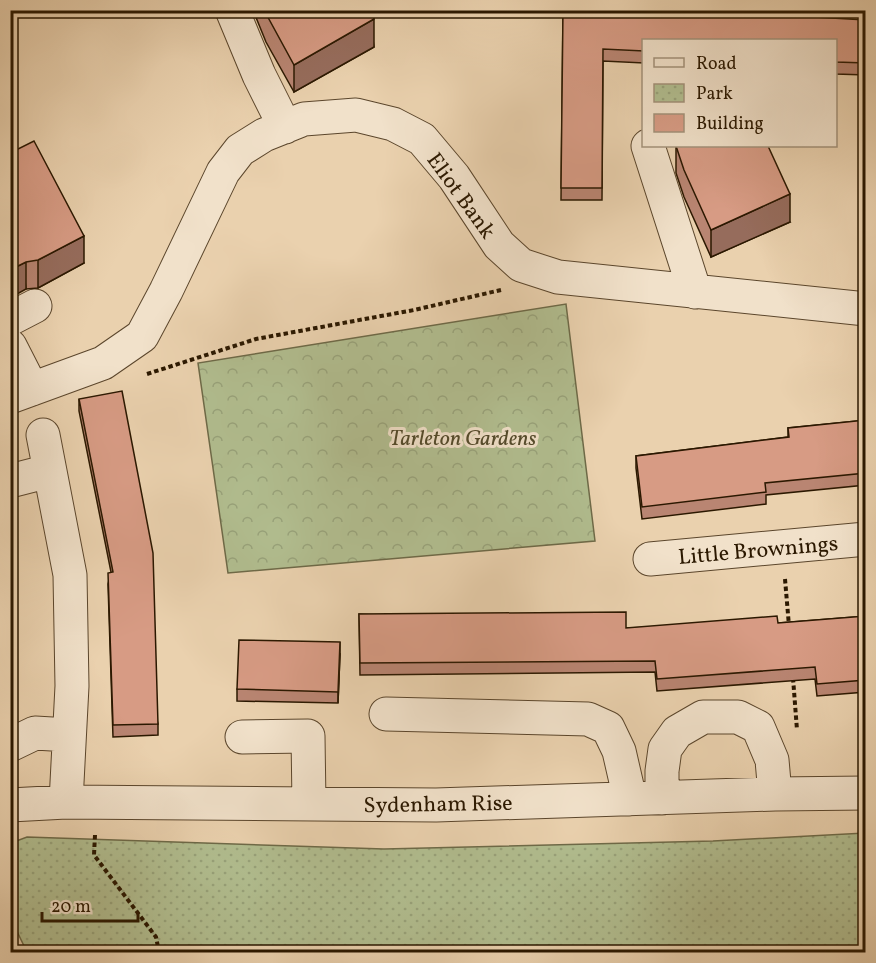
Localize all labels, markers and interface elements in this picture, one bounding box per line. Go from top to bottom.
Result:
legend [642,39,837,147]
text: Road [696,52,737,77]
text: Park [696,82,733,107]
text: Building [696,112,764,137]
street label: Eliot Bank [418,147,502,246]
park label: Tarleton Gardens [390,424,536,455]
street label: Little Brownings [677,529,840,574]
street label: Sydenham Rise [363,789,513,822]
scale bar [42,885,138,923]
text: 20 m [51,895,91,920]

